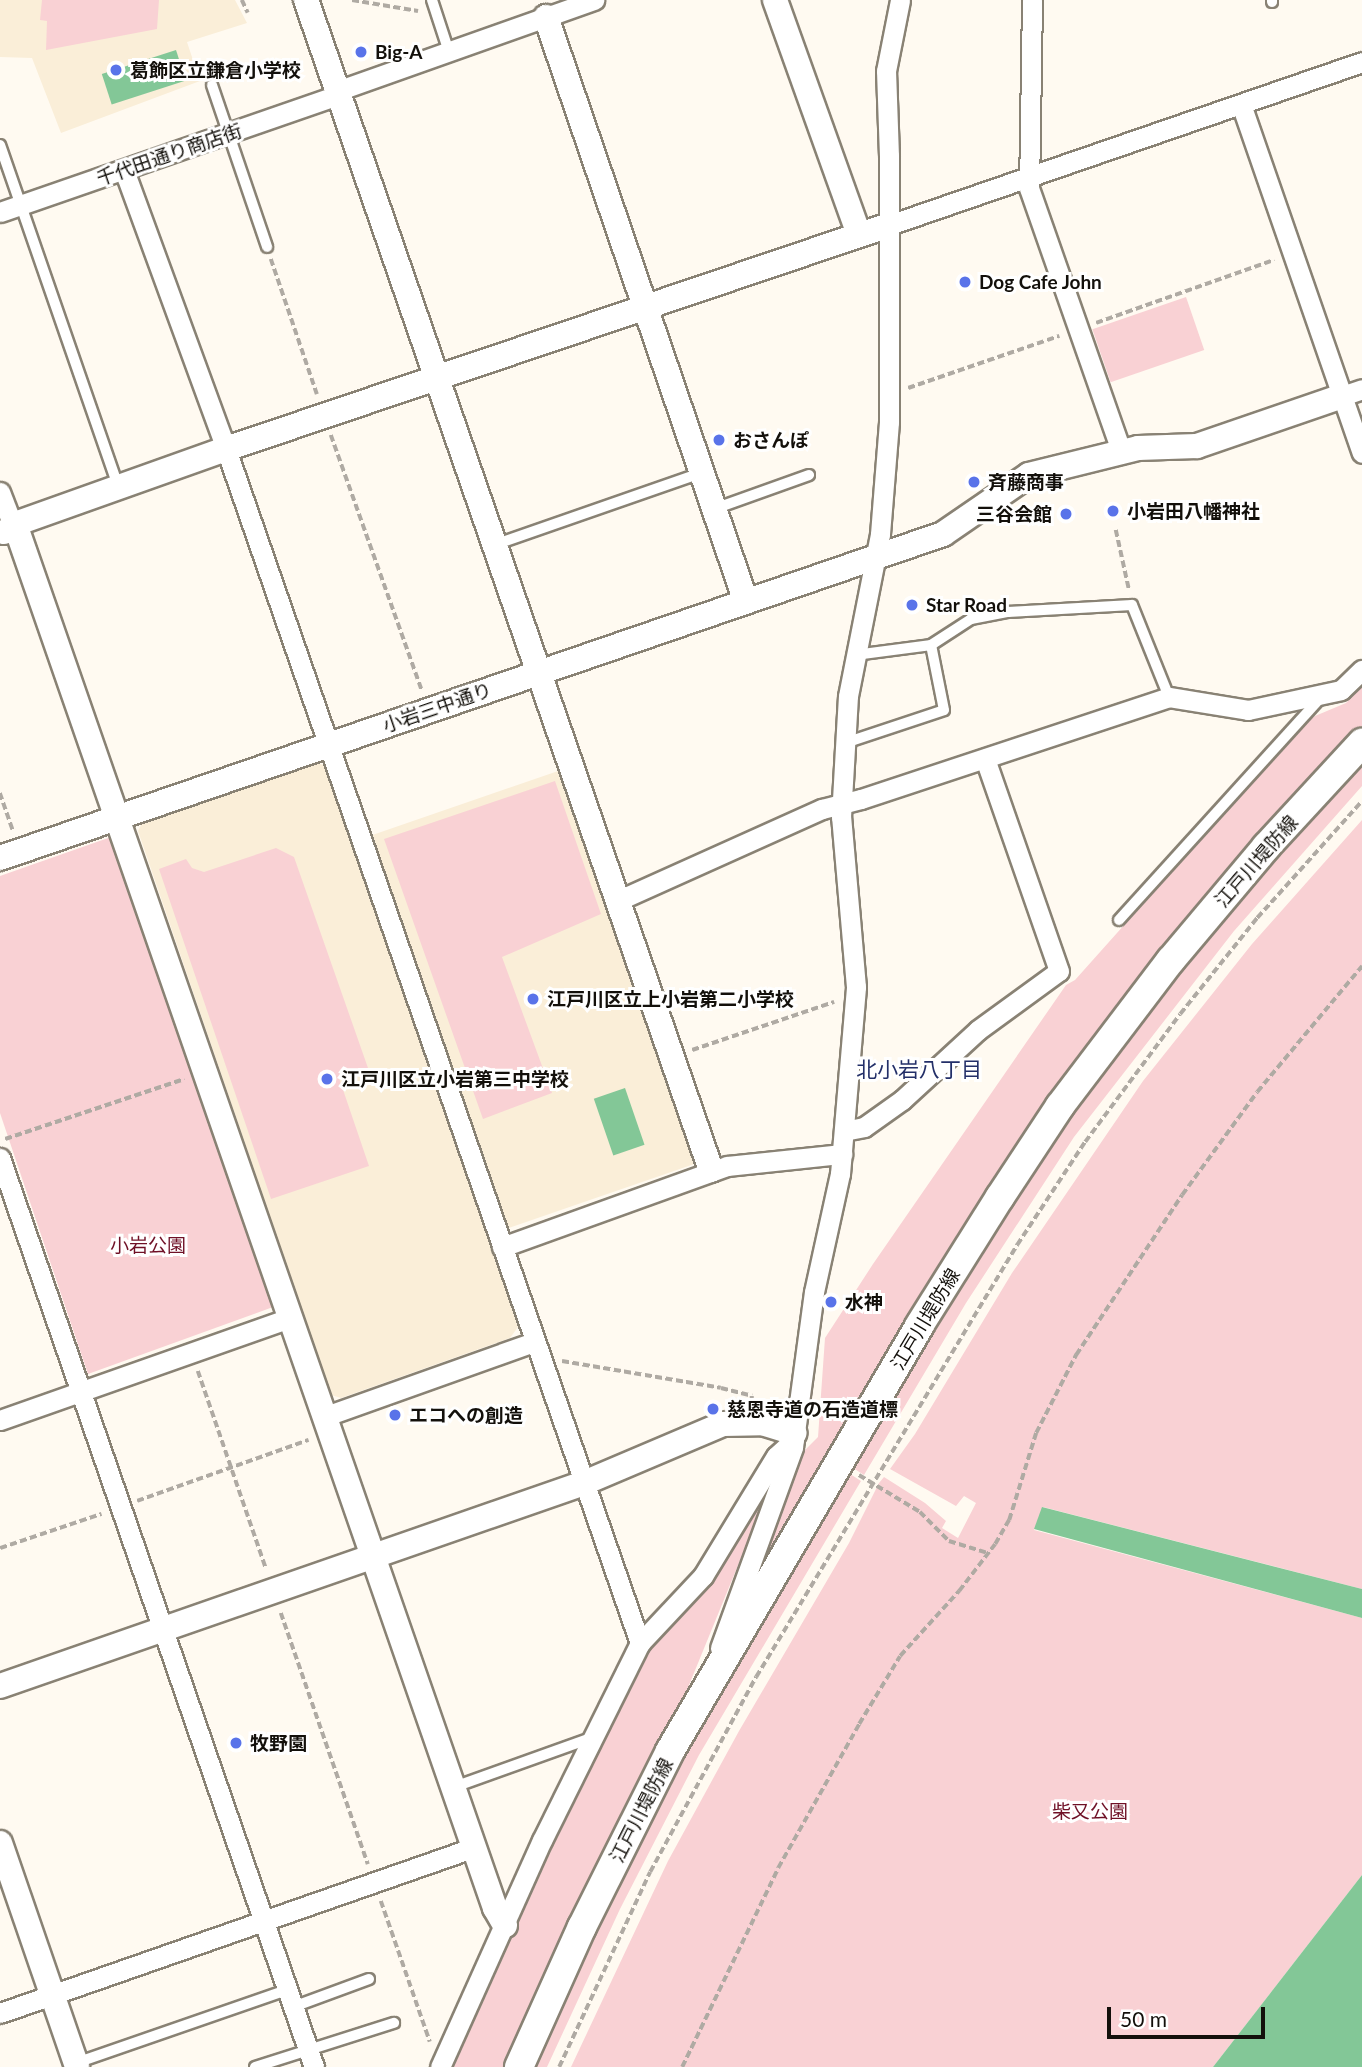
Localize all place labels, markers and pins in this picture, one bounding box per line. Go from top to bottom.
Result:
place label: Big-A [375,41,422,63]
marker: Big-A [353,44,369,60]
place label: 葛飾区立鎌倉小学校 [130,59,301,81]
marker: 葛飾区立鎌倉小学校 [108,62,124,78]
place label: Dog Cafe John [979,271,1102,293]
marker: Dog Cafe John [957,274,973,290]
place label: おさんぽ [733,429,809,451]
marker: おさんぽ [711,432,727,448]
place label: 斉藤商事 [988,471,1064,493]
marker: 斉藤商事 [966,474,982,490]
place label: 小岩田八幡神社 [1127,500,1260,522]
place label: 三谷会館 [976,503,1052,525]
marker: 小岩田八幡神社 [1105,503,1121,519]
marker: 三谷会館 [1058,506,1074,522]
place label: Star Road [926,594,1007,616]
marker: Star Road [904,597,920,613]
place label: 江戸川区立上小岩第二小学校 [547,988,794,1010]
marker: 江戸川区立上小岩第二小学校 [525,991,541,1007]
place label: 江戸川区立小岩第三中学校 [341,1068,569,1090]
marker: 江戸川区立小岩第三中学校 [319,1071,335,1087]
place label: 水神 [845,1291,883,1313]
marker: 水神 [823,1294,839,1310]
place label: 慈恩寺道の石造道標 [727,1398,898,1420]
marker: 慈恩寺道の石造道標 [705,1401,721,1417]
place label: エコへの創造 [409,1404,523,1426]
marker: エコへの創造 [387,1407,403,1423]
place label: 牧野園 [250,1732,307,1754]
marker: 牧野園 [228,1735,244,1751]

